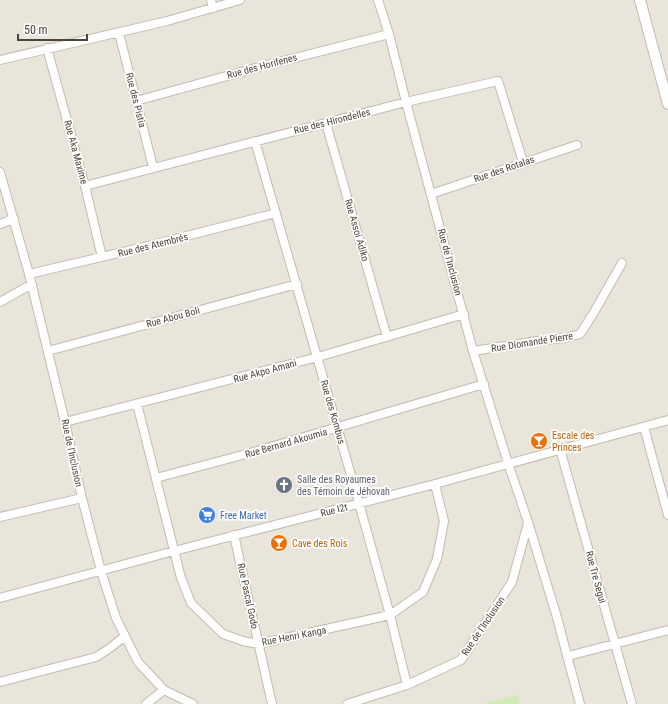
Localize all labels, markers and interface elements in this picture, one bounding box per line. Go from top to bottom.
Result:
scale bar [18,16,87,42]
text: 50 m [24,23,48,37]
street label: Rue des Horifenes [226,51,299,81]
street label: Rue des Pistia [124,71,148,129]
street label: Rue des Hirondelles [293,106,372,136]
street label: Rue Aka Maxime [62,119,90,185]
street label: Rue des Rotalas [472,153,536,185]
street label: Rue Assoi Adiko [343,198,371,262]
street label: Rue de l'Inclusion [436,227,464,297]
street label: Rue des Atembrés [117,231,190,259]
street label: Rue Abou Boli [145,305,201,329]
street label: Rue Diomandé Pierre [490,330,574,354]
street label: Rue Akpo Amani [232,357,298,385]
street label: Rue des Kombus [319,379,347,446]
street label: Rue de l'Inclusion [59,418,85,488]
street label: Rue Bernard Akoumia [244,426,329,460]
place label: Escale des Princes [552,430,595,453]
bar icon: Escale des Princes [529,431,549,451]
place label: Salle des Royaumes des Témoin de Jéhovah [297,474,390,497]
church icon: Salle des Royaumes des Témoin de Jéhovah [274,475,294,495]
street label: Rue I2t [319,501,349,519]
supermarket icon: Free Market [197,505,217,525]
place label: Free Market [220,510,267,521]
bar icon: Cave des Rois [269,533,289,553]
place label: Cave des Rois [292,538,348,549]
street label: Rue Tre Segui [584,550,608,604]
street label: Rue Pascal Godo [236,562,260,630]
street label: Rue de l'Inclusion [459,594,507,658]
street label: Rue Henri Kanga [261,624,327,648]

